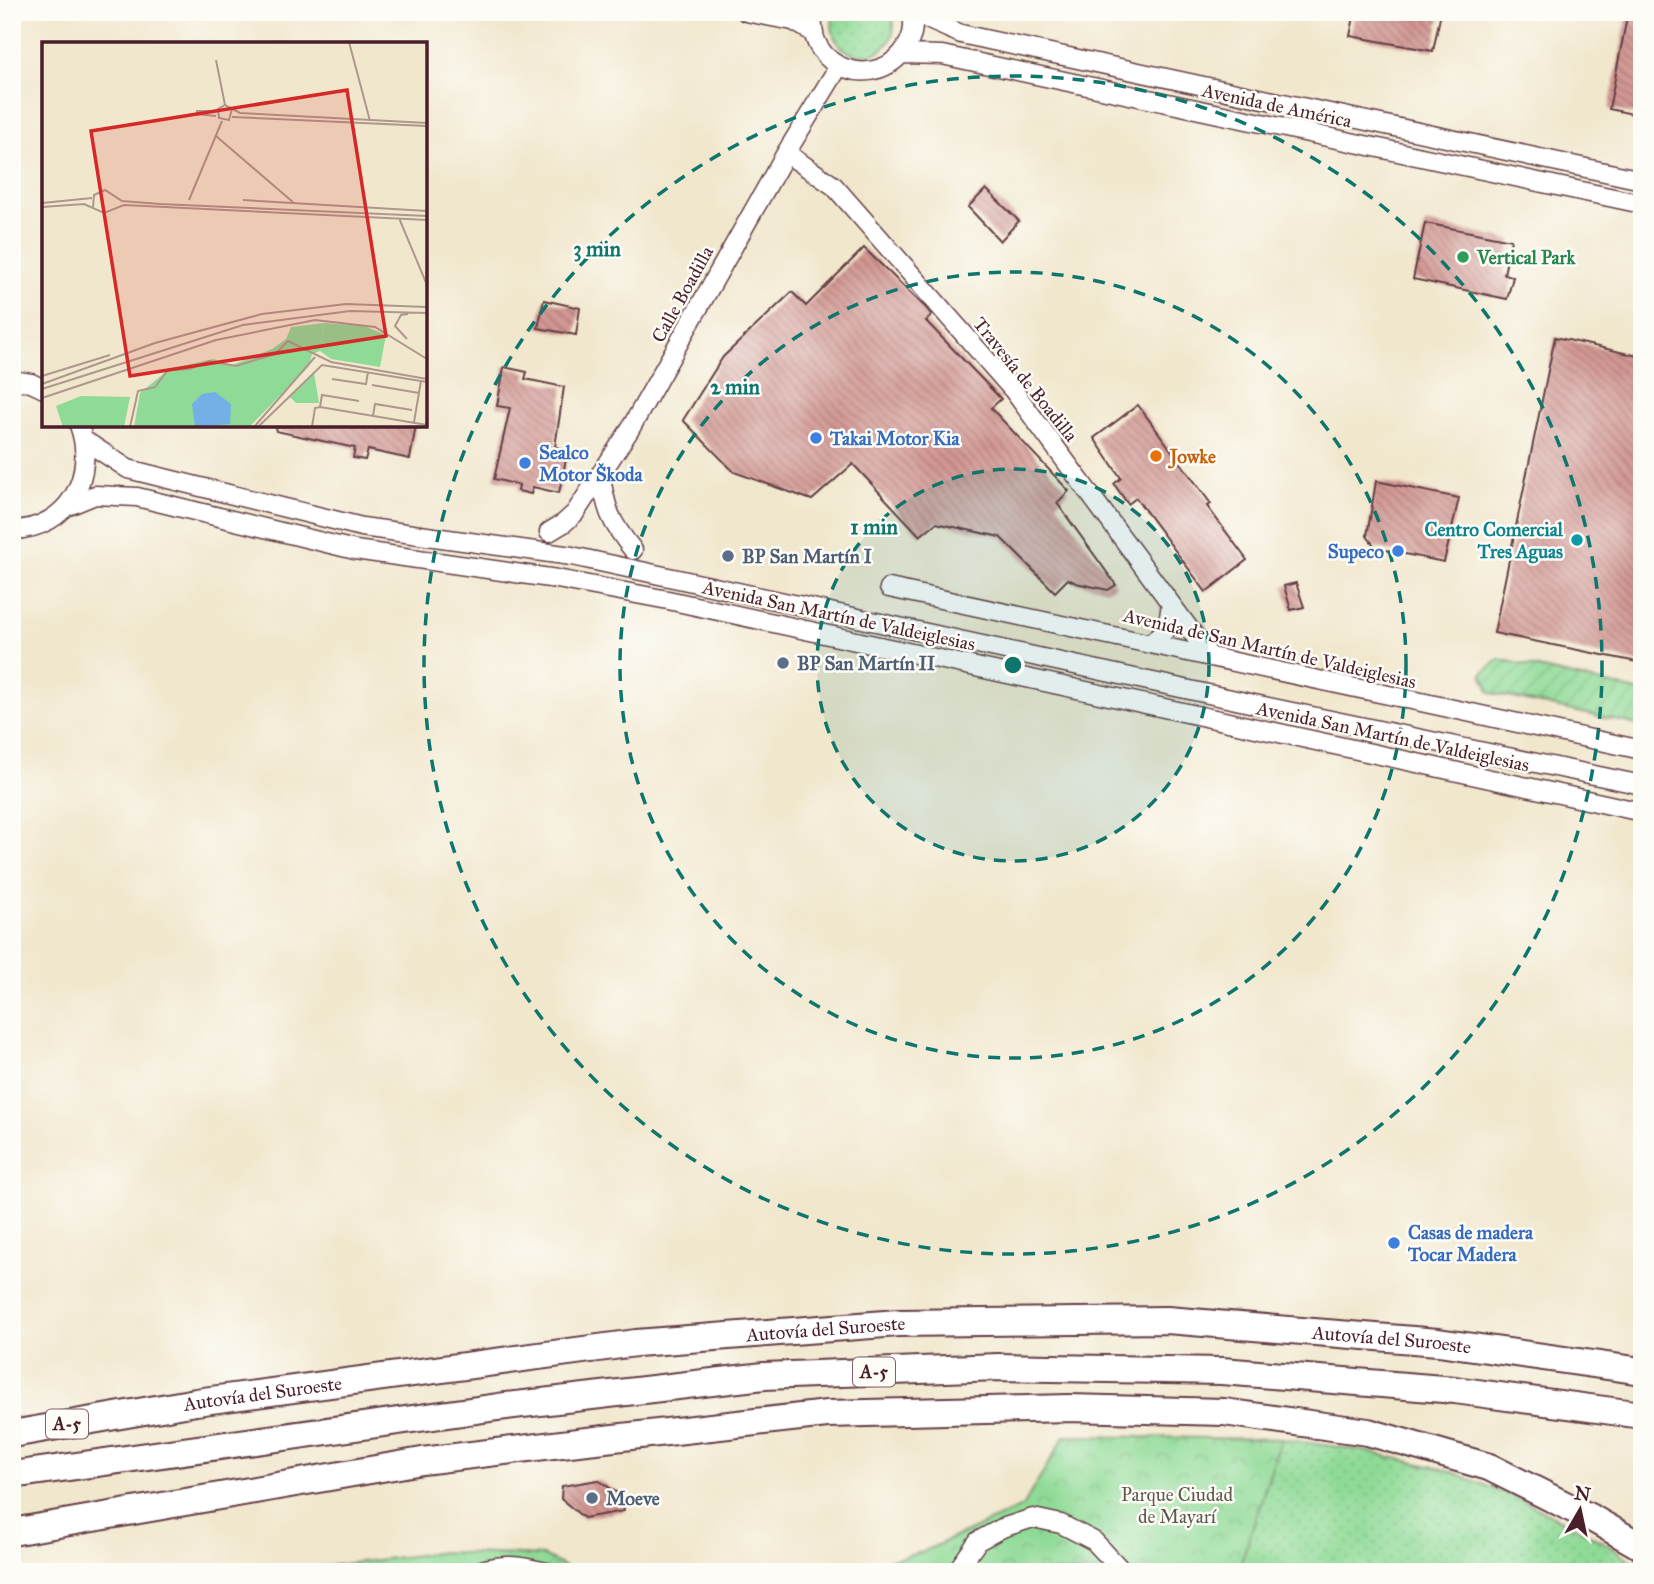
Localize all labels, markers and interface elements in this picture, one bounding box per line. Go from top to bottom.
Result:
inset map [42,42,427,427]
street label: Avenida de América [1199,78,1355,133]
text: 3 min [573,236,621,262]
street label: Calle Boadilla [647,241,719,346]
place label: Vertical Park [1476,246,1577,269]
marker: Vertical Park [1455,249,1471,265]
street label: Travesía de Boadilla [968,312,1083,447]
text: 2 min [710,374,760,400]
place label: Takai Motor Kia [829,427,960,450]
marker: Takai Motor Kia [808,430,824,446]
place label: Sealco Motor Škoda [539,441,643,486]
place label: Jowke [1167,445,1216,469]
marker: Jowke [1148,448,1164,464]
marker: Sealco Motor Škoda [517,455,533,471]
text: 1 min [850,514,898,540]
place label: Centro Comercial Tres Aguas [1425,518,1564,564]
marker: Centro Comercial Tres Aguas [1569,532,1585,548]
place label: Supeco [1328,540,1384,564]
marker: Supeco [1390,543,1406,559]
place label: BP San Martín I [742,545,872,568]
marker: BP San Martín I [720,548,736,564]
street label: Avenida San Martín de Valdeiglesias [699,575,977,657]
street label: Avenida de San Martín de Valdeiglesias [1120,603,1419,694]
place label: BP San Martín II [797,652,935,675]
centre of rings [1001,653,1025,677]
marker: BP San Martín II [775,655,791,671]
street label: Avenida San Martín de Valdeiglesias [1253,696,1531,778]
place label: Casas de madera Tocar Madera [1407,1221,1534,1266]
marker: Casas de madera Tocar Madera [1386,1235,1402,1251]
street label: Autovía del Suroeste [744,1312,906,1347]
street label: Autovía del Suroeste [1310,1321,1473,1359]
road number: A-5 [853,1358,895,1386]
street label: Autovía del Suroeste [181,1372,343,1416]
road number: A-5 [46,1409,88,1438]
north arrow [1546,1476,1616,1546]
text: N [1573,1481,1592,1506]
park label: Parque Ciudad de Mayarí [1121,1483,1234,1528]
place label: Moeve [606,1487,660,1510]
marker: Moeve [584,1490,600,1506]

